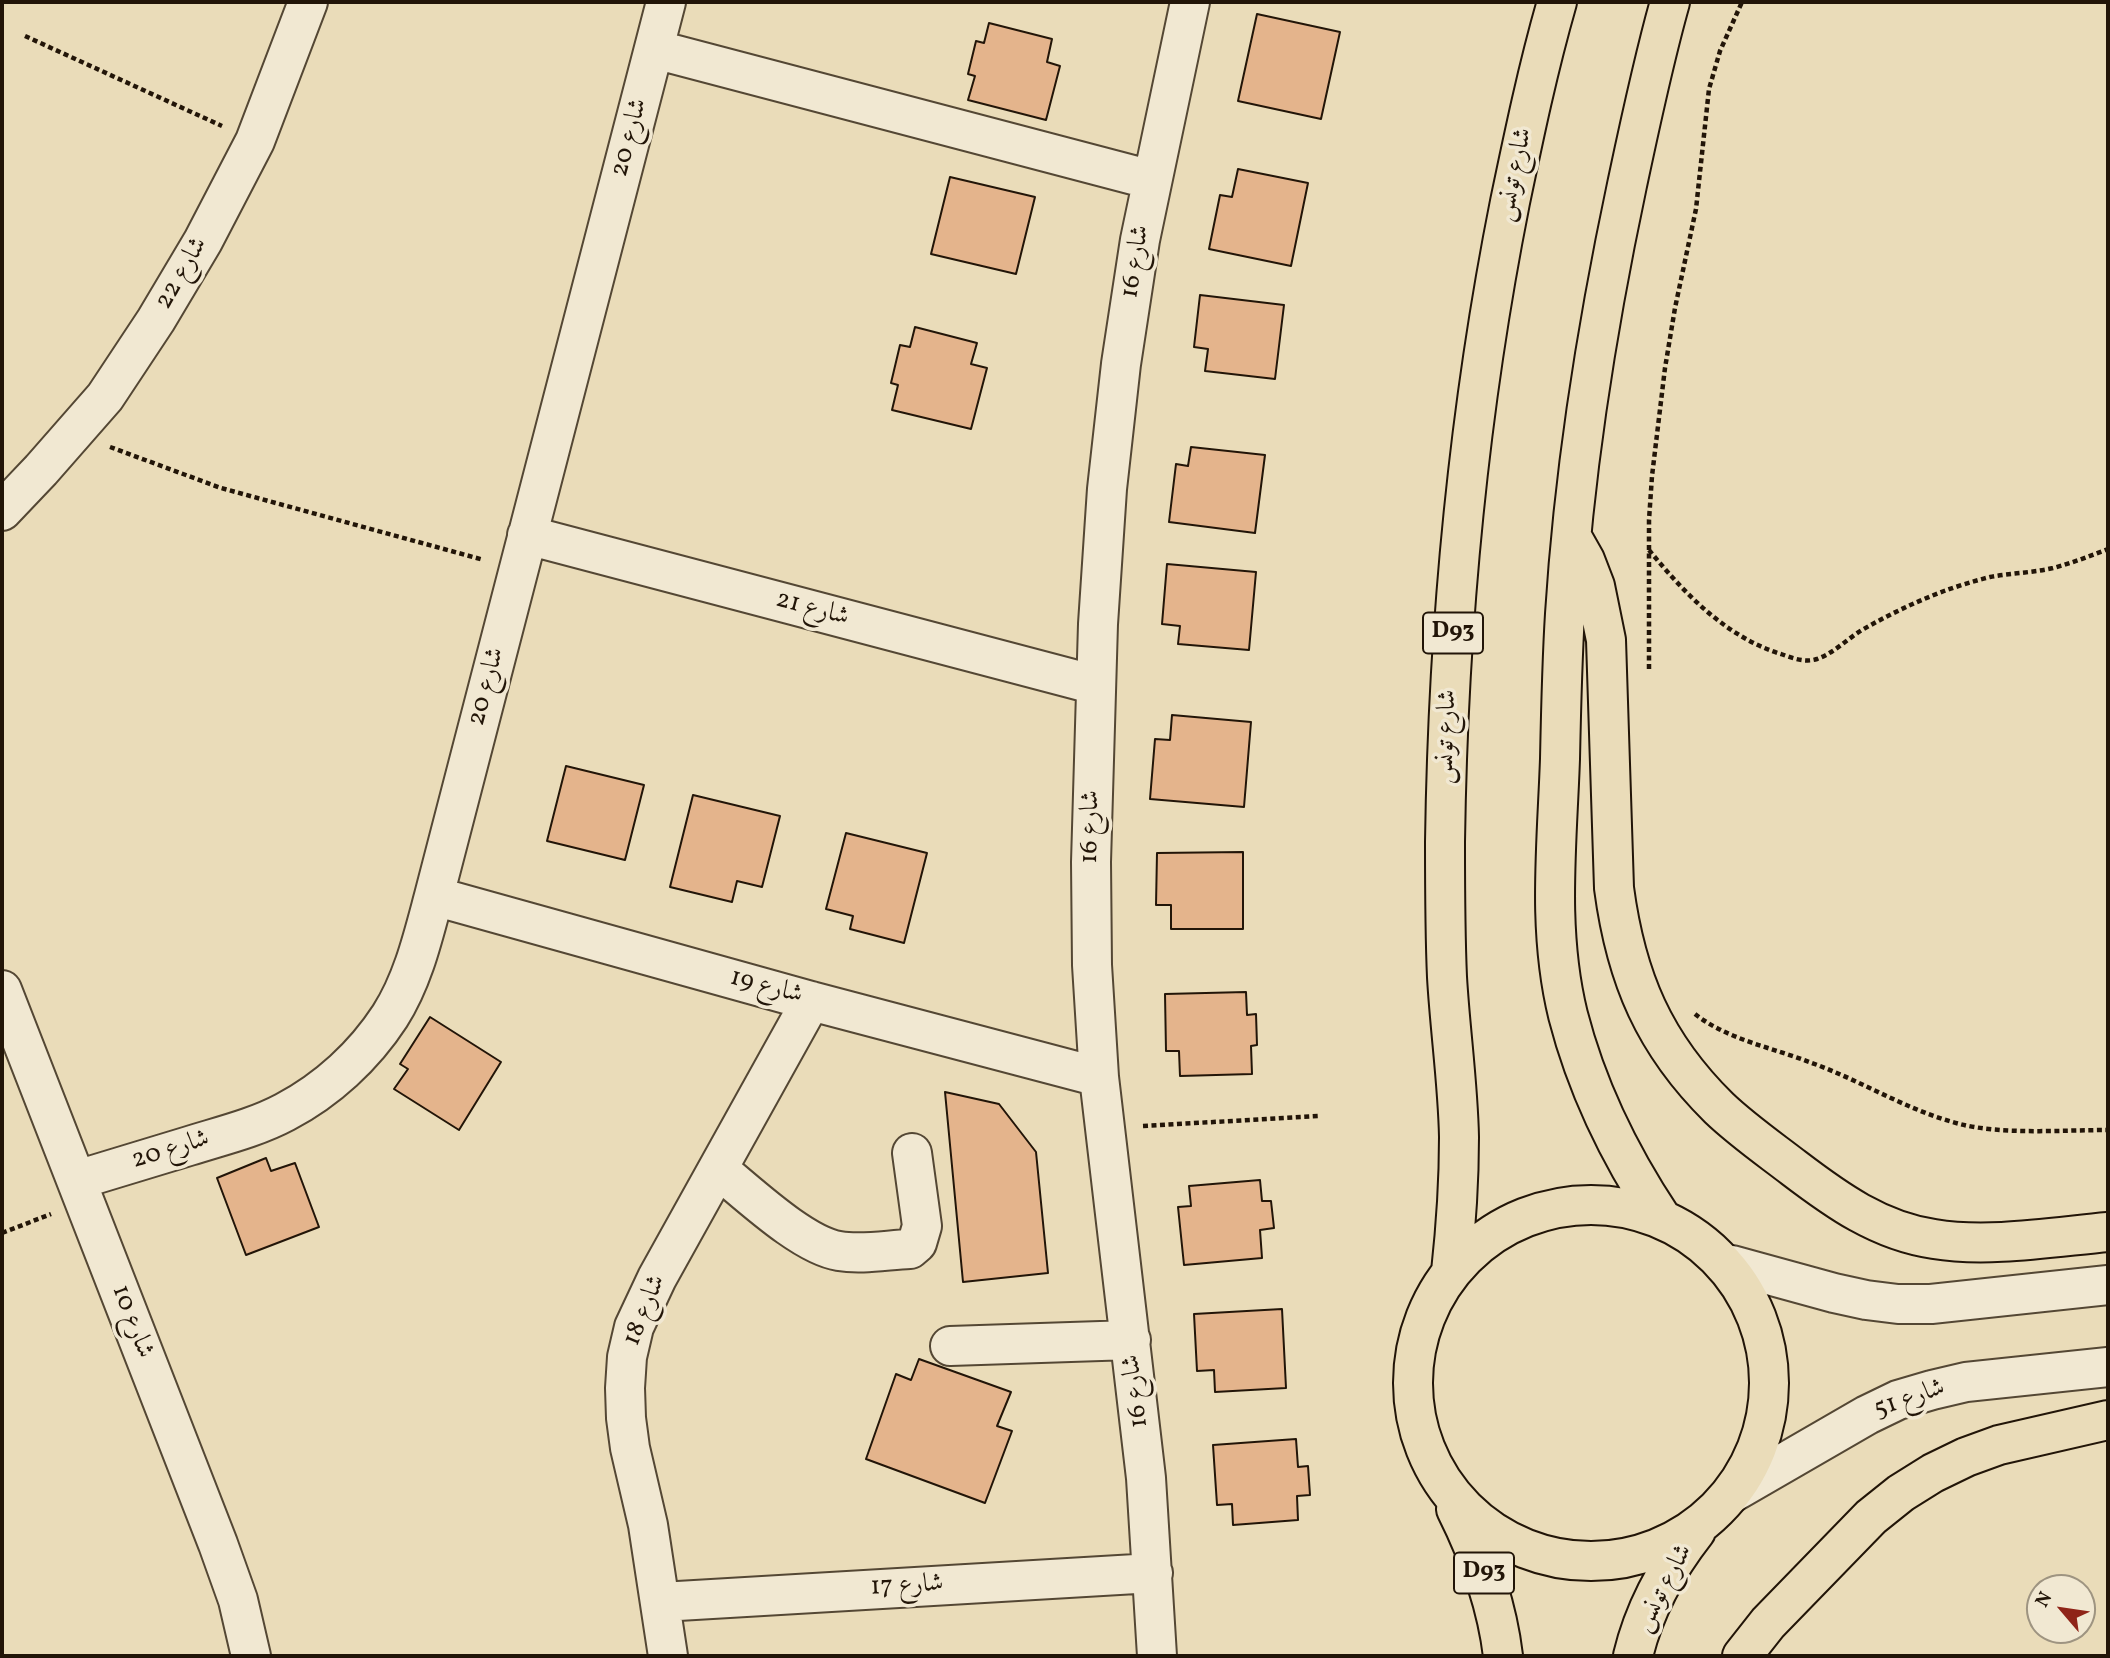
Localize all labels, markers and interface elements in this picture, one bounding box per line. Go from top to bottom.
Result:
street label: شارع 20 [606,95,656,181]
street label: شارع تونس [1491,125,1541,225]
street label: شارع 16 [1116,223,1158,301]
street label: شارع 22 [150,232,216,316]
street label: شارع 21 [772,585,852,635]
road number: D93 [1423,612,1483,654]
street label: شارع 20 [463,644,513,730]
street label: شارع تونس [1431,689,1465,785]
street label: شارع 16 [1076,790,1108,864]
street label: شارع 19 [726,963,806,1013]
street label: شارع 20 [128,1124,214,1178]
street label: شارع 18 [618,1271,674,1351]
street label: شارع 10 [103,1281,159,1363]
street label: شارع 16 [1117,1353,1157,1429]
street label: شارع 51 [1870,1373,1950,1427]
street label: شارع تونس [1629,1540,1701,1638]
road number: D93 [1454,1553,1514,1594]
street label: شارع 17 [870,1570,944,1604]
north arrow [2026,1574,2096,1644]
text: N [2030,1587,2059,1612]

